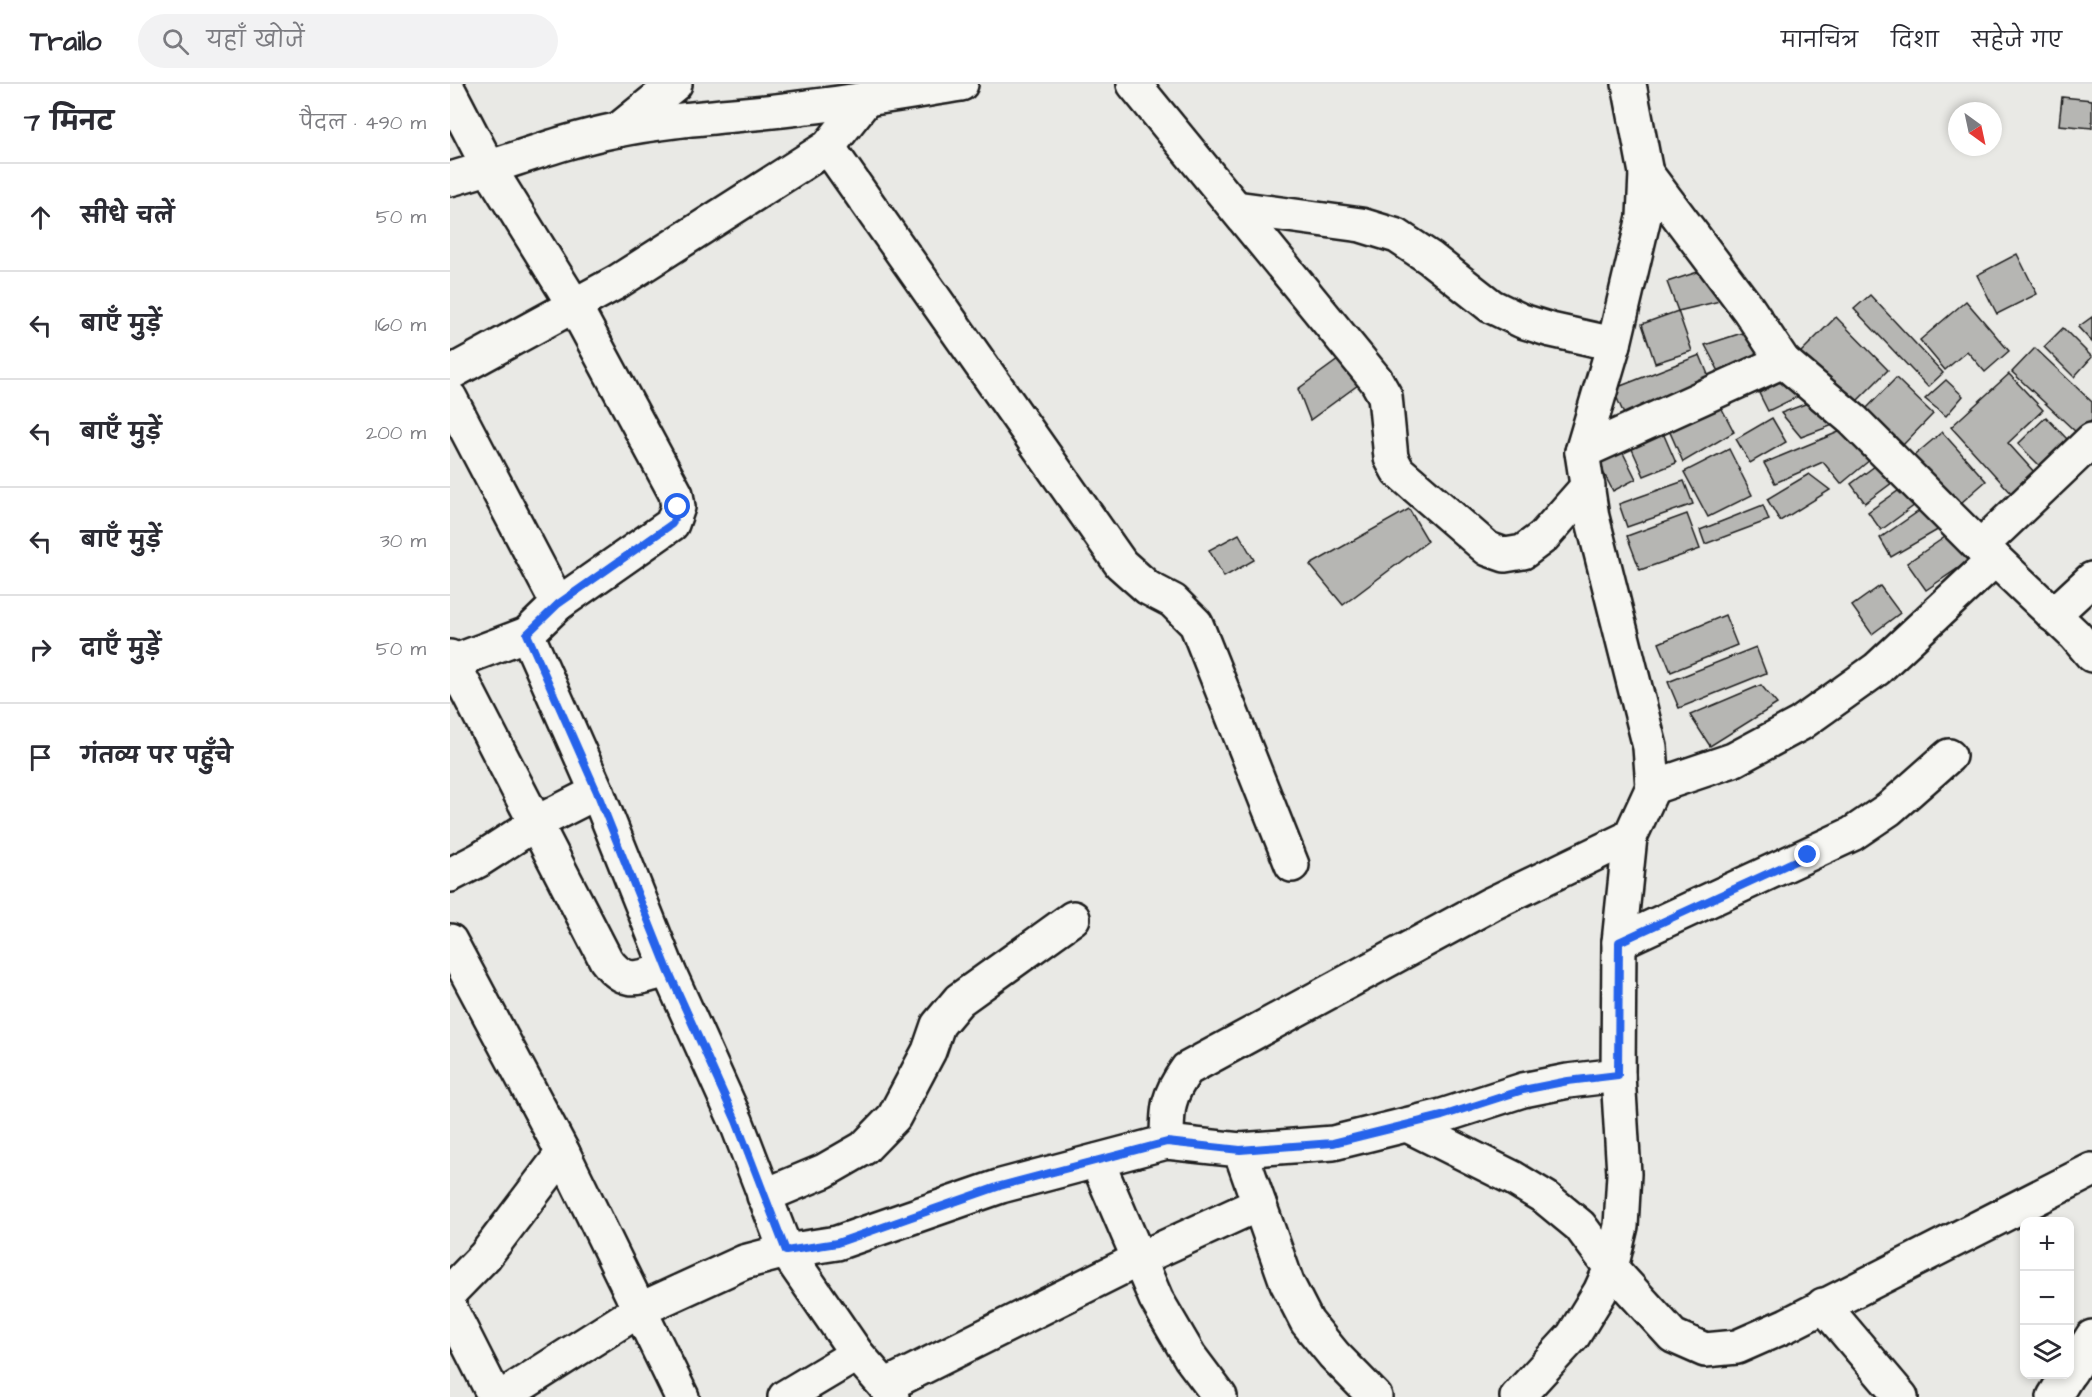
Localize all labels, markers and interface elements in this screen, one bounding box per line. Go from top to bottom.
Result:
search box [138,14,558,68]
text: Trailo [30,22,102,61]
icon: search [159,25,192,58]
text: यहाँ खोजें [207,25,304,56]
text: मानचित्र [1781,26,1858,55]
text: दिशा [1891,26,1939,55]
text: सहेजे गए [1972,26,2062,55]
north arrow [1948,102,2002,156]
text: 7 मिनट [24,104,114,140]
text: पैदल · 490 m [300,109,426,137]
icon: ahead [24,201,57,234]
text: सीधे चलें [81,201,174,232]
text: 50 m [376,203,426,231]
icon: left [24,309,57,342]
text: बाएँ मुड़ें [81,309,161,340]
text: 160 m [375,311,426,339]
icon: left [24,417,57,450]
text: बाएँ मुड़ें [81,417,161,448]
text: 200 m [366,419,426,447]
route start [664,493,690,519]
icon: left [24,525,57,558]
text: बाएँ मुड़ें [81,525,161,556]
text: 30 m [380,527,426,555]
icon: right [24,633,57,666]
text: दाएँ मुड़ें [81,633,161,664]
text: 50 m [376,635,426,663]
icon: arrive [24,741,57,774]
text: गंतव्य पर पहुँचे [81,741,232,772]
route end [1794,841,1820,867]
map controls [2020,1217,2074,1379]
button: + [2020,1217,2074,1271]
button: − [2020,1271,2074,1325]
button: layers [2020,1325,2074,1379]

